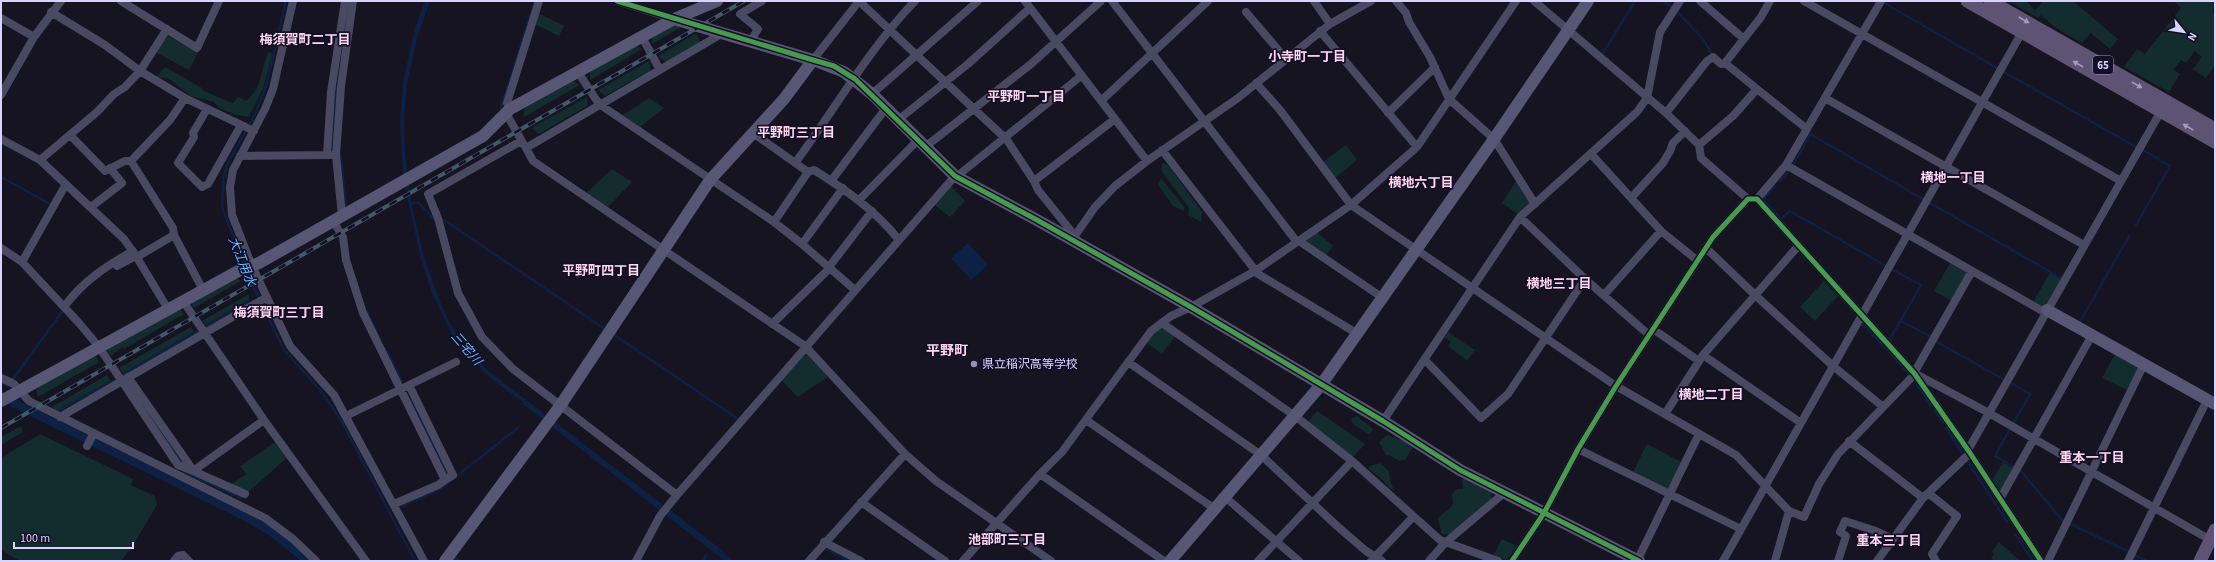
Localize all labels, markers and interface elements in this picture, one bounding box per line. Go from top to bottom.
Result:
north arrow [2164,12,2204,52]
one-way arrow [2018,17,2030,24]
text: N [2184,30,2201,44]
district label: 梅須賀町二丁目 [259,31,351,49]
district label: 小寺町一丁目 [1268,48,1346,66]
road number: 65 [2093,56,2113,74]
one-way arrow [2072,61,2084,68]
one-way arrow [2131,81,2143,88]
district label: 平野町一丁目 [987,88,1065,106]
one-way arrow [2182,123,2194,130]
district label: 平野町三丁目 [757,124,835,142]
district label: 横地一丁目 [1920,169,1986,187]
district label: 横地六丁目 [1388,174,1454,192]
water label: 大江用水 [224,234,261,291]
district label: 平野町四丁目 [562,262,640,280]
district label: 横地三丁目 [1526,275,1592,293]
district label: 梅須賀町三丁目 [233,304,325,322]
water label: 三宅川 [447,328,487,371]
district label: 平野町 [926,341,968,361]
place label: 県立稲沢高等学校 [982,356,1078,373]
marker: 県立稲沢高等学校 [969,359,979,369]
district label: 横地二丁目 [1678,386,1744,404]
district label: 重本一丁目 [2059,449,2125,467]
scale bar [14,524,133,550]
text: 100 m [20,530,50,547]
district label: 池部町三丁目 [968,531,1046,549]
district label: 重本三丁目 [1856,532,1922,550]

